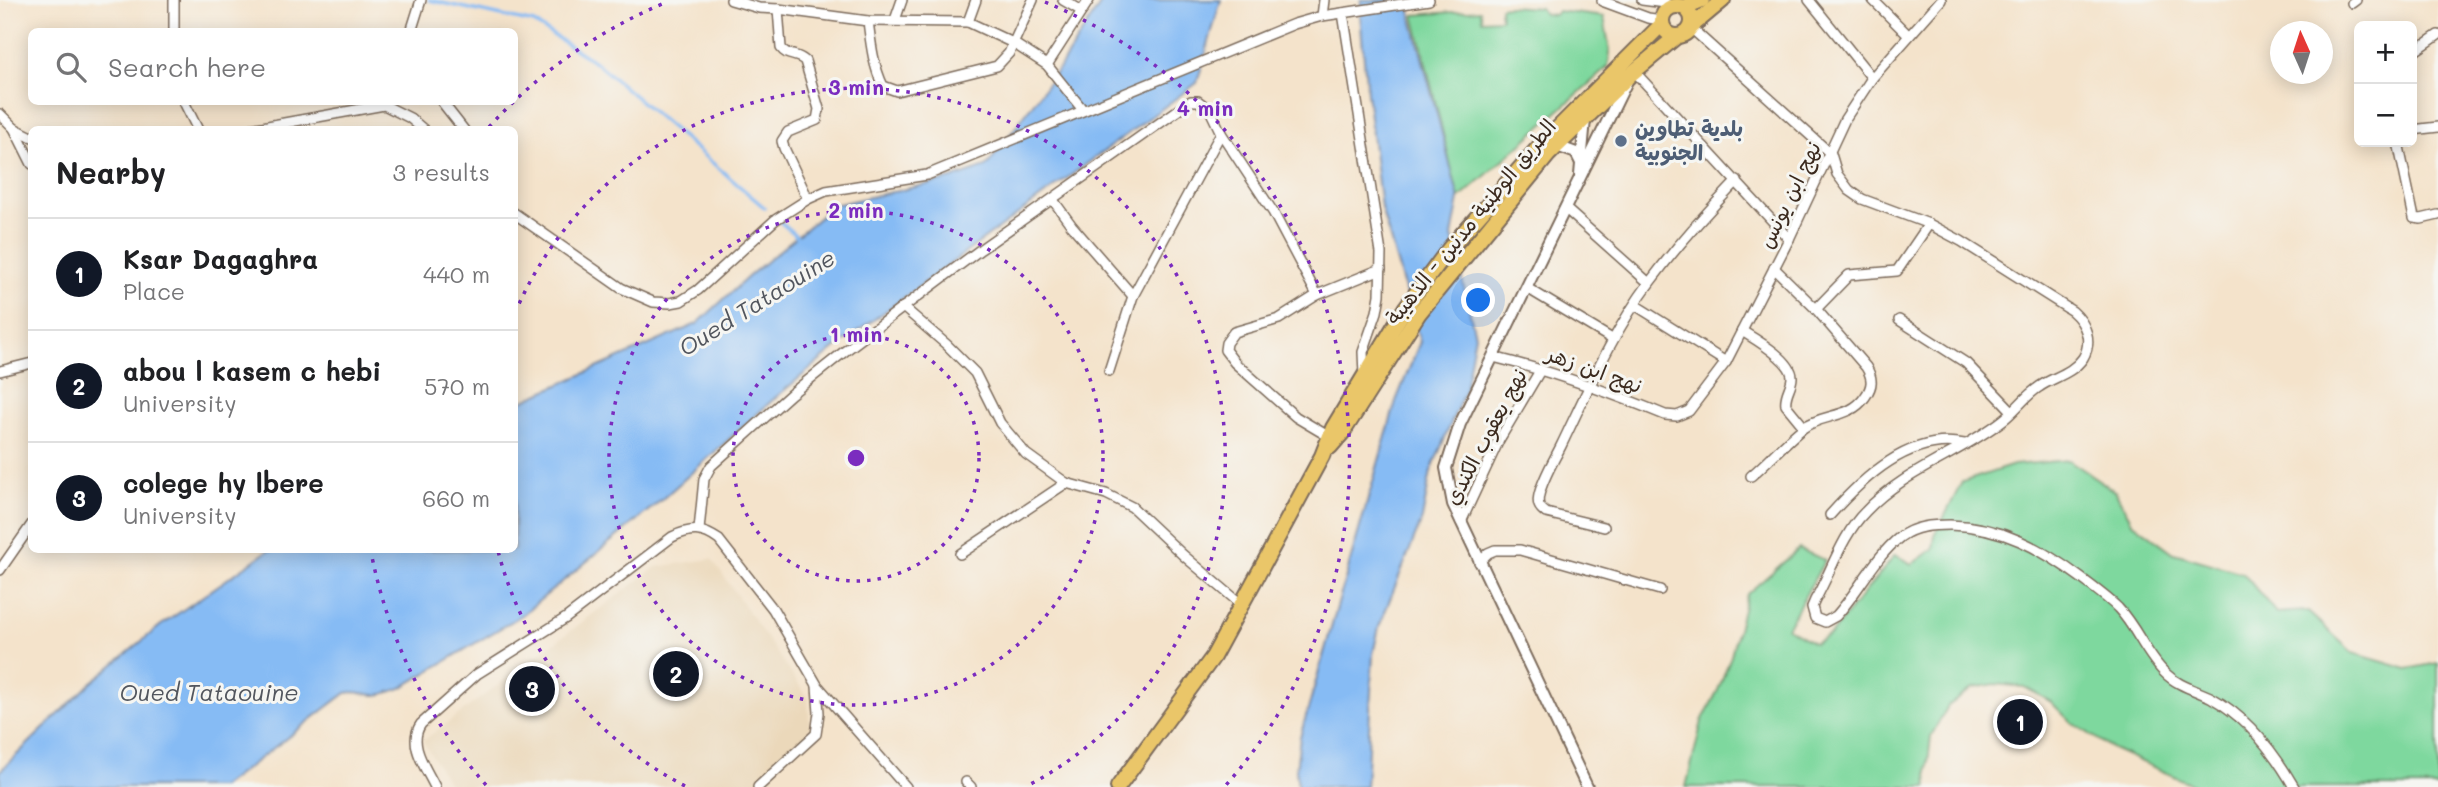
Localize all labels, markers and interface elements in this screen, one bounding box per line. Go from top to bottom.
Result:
north arrow [2270,21,2333,84]
map controls [2354,21,2417,147]
button: + [2354,21,2417,84]
search box [28,28,518,105]
icon: search [52,48,90,86]
text: Search here [108,50,266,84]
text: 3 min [828,73,884,100]
button: − [2354,84,2417,147]
text: 4 min [1177,94,1233,121]
street label: الطريق الوطنية مدنين - الذهيبة [1379,113,1562,330]
place label: بلدية تطاوين الجنوبية [1635,114,1743,166]
marker: بلدية تطاوين الجنوبية [1613,133,1629,149]
street label: نهج ابن يونس [1751,136,1828,253]
text: Nearby [56,152,166,192]
text: 3 results [393,157,490,187]
text: 2 min [828,196,884,223]
text: Ksar Dagaghra [123,242,318,276]
water label: Oued Tataouine [673,242,840,362]
text: 1 [74,259,84,289]
text: 440 m [423,259,490,289]
text: Place [123,276,185,306]
your location [1461,283,1495,317]
text: 1 min [830,320,882,347]
street label: نهج ابن زهر [1540,338,1646,400]
text: abou l kasem c hebi [123,354,381,388]
street label: نهج يعقوب الكندي [1437,363,1535,511]
text: 2 [73,371,85,401]
text: 570 m [424,371,490,401]
text: University [123,388,236,418]
centre of rings [844,446,868,470]
text: colege hy lbere [123,466,324,500]
text: 3 [72,483,86,513]
text: 660 m [422,483,490,513]
text: University [123,500,236,530]
pin: 2 [653,648,699,700]
pin: 3 [509,663,555,715]
water label: Oued Tataouine [120,677,298,707]
pin: 1 [1997,696,2043,748]

